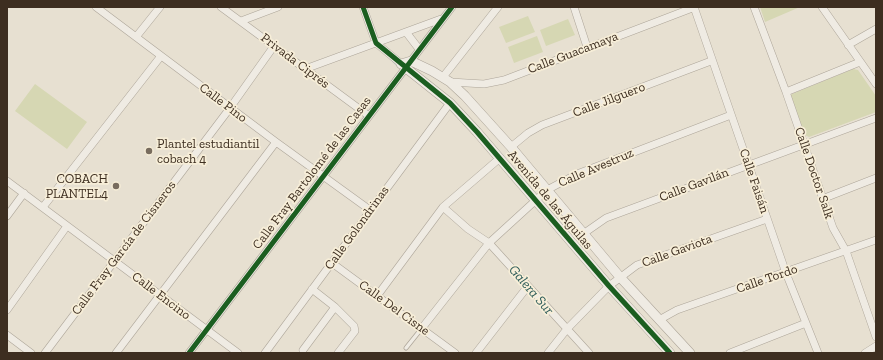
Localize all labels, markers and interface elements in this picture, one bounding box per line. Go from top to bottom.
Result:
street label: Calle Guacamaya [526,29,620,77]
street label: Privada Ciprés [258,30,332,92]
street label: Calle Jilguero [571,79,647,121]
street label: Calle Pino [196,80,250,126]
street label: Calle Fray Bartolomé de las Casas [249,93,375,253]
street label: Calle Doctor Salk [791,125,837,221]
place label: Plantel estudiantil cobach 4 [157,136,259,167]
street label: Calle Avestruz [556,145,636,191]
marker: Plantel estudiantil cobach 4 [144,146,154,156]
street label: Avenida de las Águilas [504,147,596,253]
street label: Calle Faisán [736,147,772,215]
street label: Calle Gavilán [657,165,731,205]
place label: COBACH PLANTEL4 [46,171,108,202]
street label: Calle Fray García de Cisneros [68,178,180,318]
marker: COBACH PLANTEL4 [111,181,121,191]
street label: Calle Golondrinas [321,183,393,273]
street label: Calle Gaviota [640,231,714,271]
street label: Calle Tordo [734,261,800,297]
water label: Galera Sur [505,262,557,318]
street label: Calle Encino [129,269,193,323]
street label: Calle Del Cisne [356,277,432,339]

